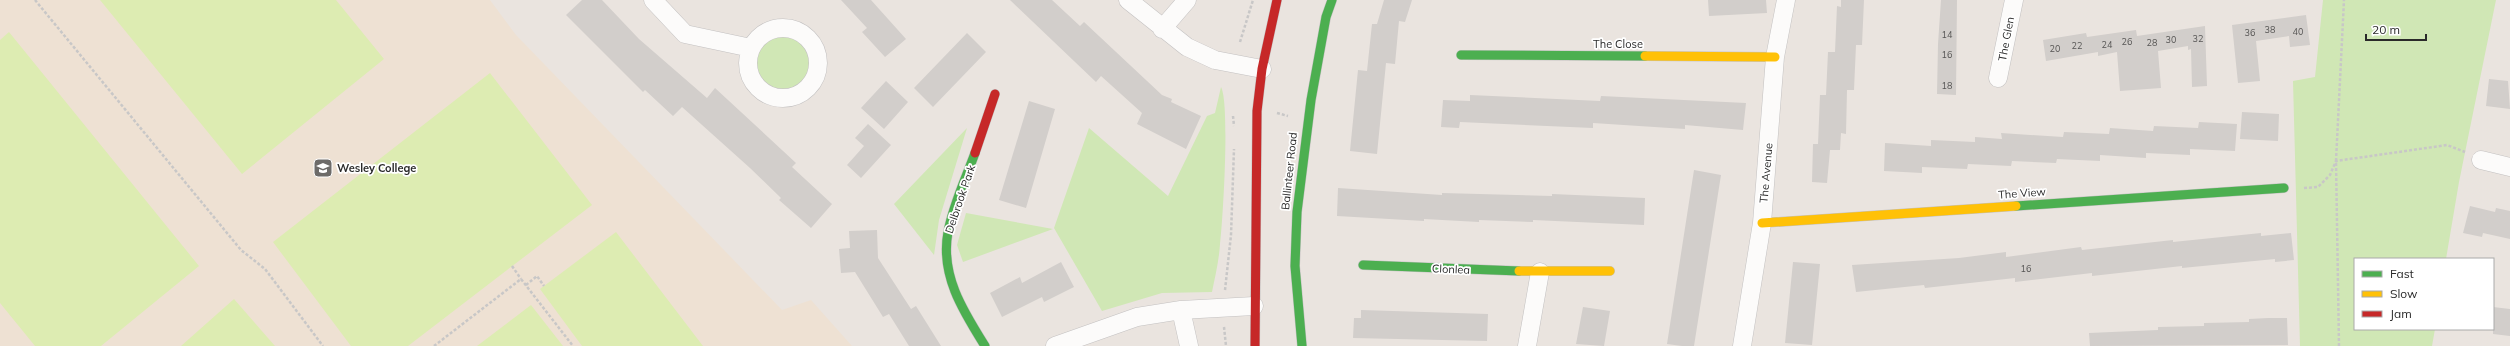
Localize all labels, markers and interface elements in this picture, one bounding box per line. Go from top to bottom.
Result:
street label: The Glen [1995,16,2017,62]
scale bar [2366,16,2426,42]
text: 20 m [2372,22,2400,37]
house number: 38 [2265,24,2275,35]
house number: 40 [2293,26,2303,37]
house number: 36 [2245,27,2255,38]
house number: 14 [1942,29,1953,40]
house number: 32 [2193,33,2203,44]
house number: 30 [2166,34,2176,45]
house number: 26 [2122,36,2132,47]
street label: The Close [1593,37,1643,51]
house number: 28 [2147,37,2157,48]
house number: 24 [2102,39,2113,50]
house number: 22 [2072,40,2082,51]
house number: 20 [2050,43,2060,54]
house number: 16 [1942,49,1952,60]
house number: 18 [1942,80,1952,91]
street label: Ballinteer Road [1278,131,1300,211]
street label: The Avenue [1756,142,1776,204]
school or university icon: Wesley College [312,157,334,179]
place label: Wesley College [337,161,416,175]
street label: Delbrook Park [942,163,978,235]
street label: The View [1998,184,2047,202]
legend [2354,258,2494,330]
street label: Clonlea [1432,261,1470,277]
house number: 16 [2021,263,2031,274]
text: Fast [2390,266,2414,281]
text: Slow [2390,286,2418,301]
text: Jam [2390,306,2412,321]

